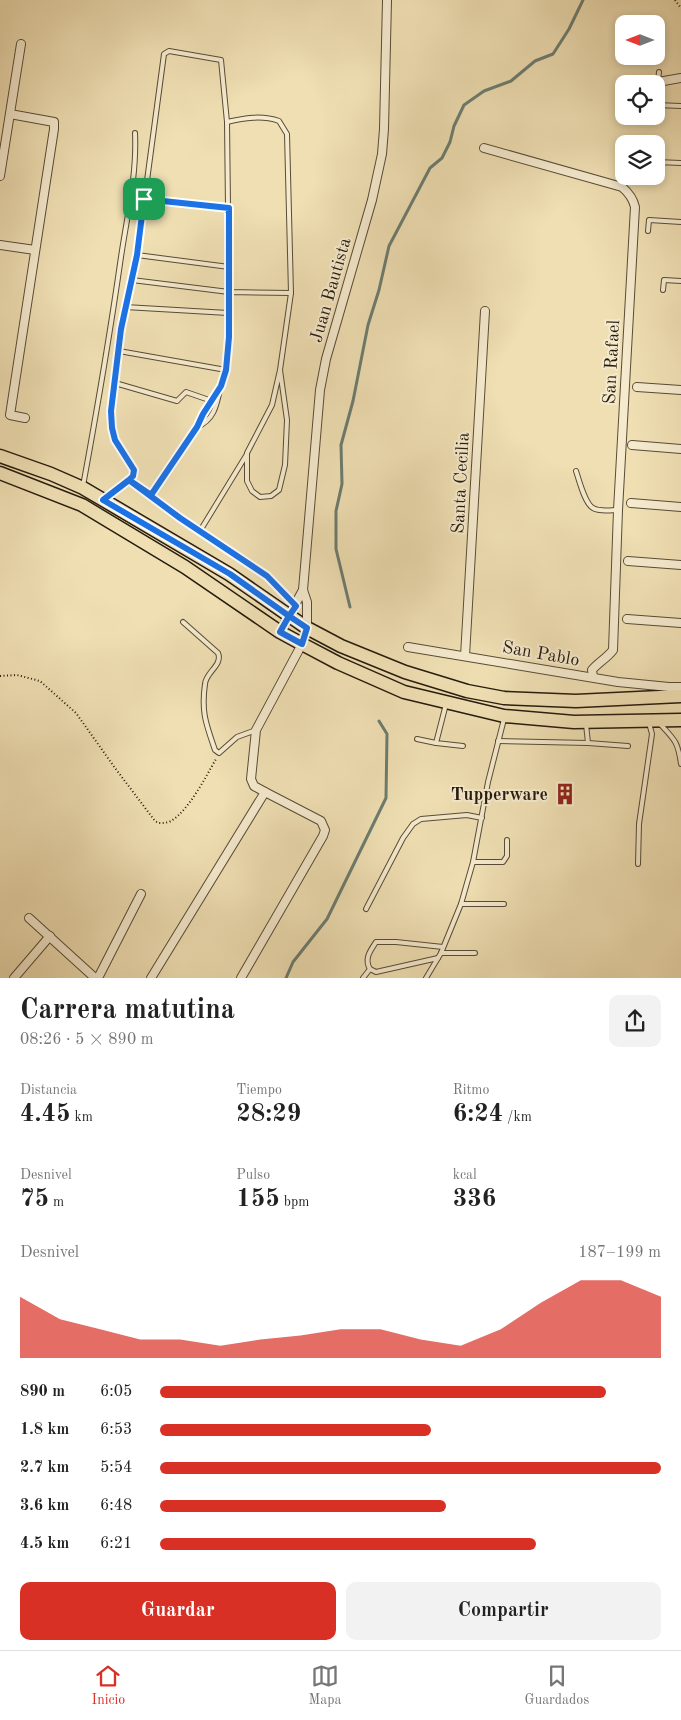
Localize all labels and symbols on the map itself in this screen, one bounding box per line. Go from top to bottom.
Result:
north arrow [615,15,665,65]
pin [123,178,165,220]
street label: Juan Bautista [307,236,355,345]
street label: San Rafael [601,319,623,405]
street label: Santa Cecilia [449,432,473,534]
street label: San Pablo [501,638,581,670]
building icon: Tupperware [552,781,578,807]
place label: Tupperware [451,786,548,804]

